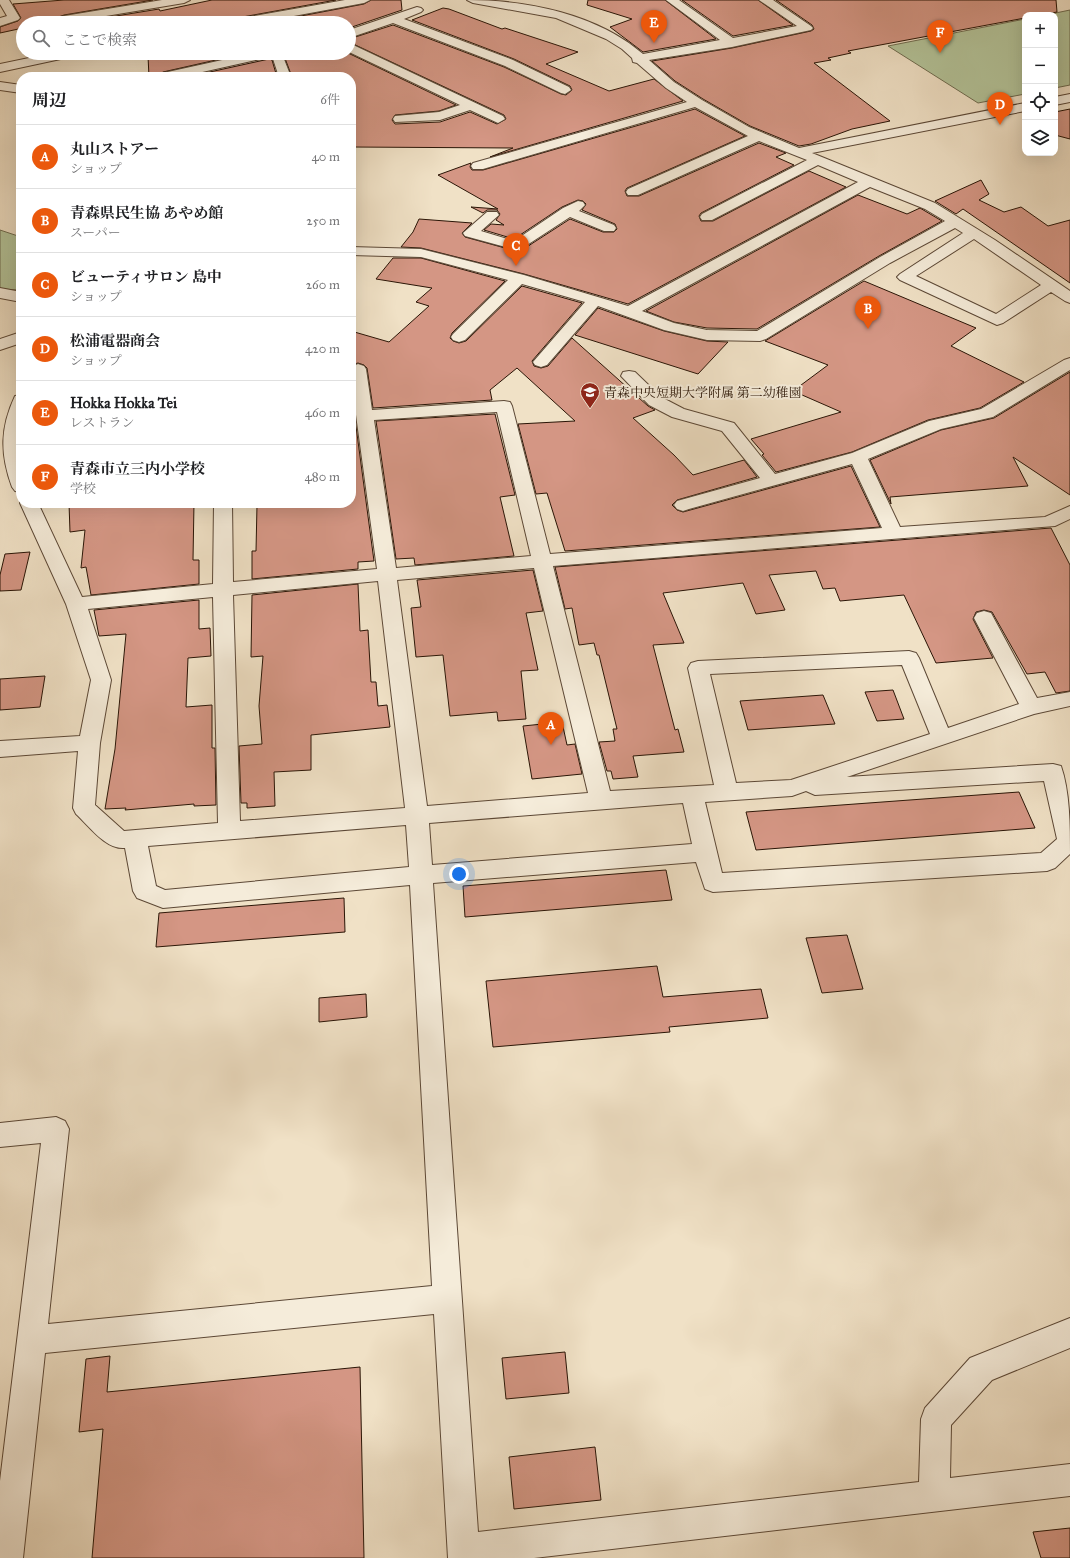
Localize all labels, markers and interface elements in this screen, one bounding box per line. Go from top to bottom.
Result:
pin: E [641,10,667,43]
map controls [1022,12,1058,156]
button: + [1022,12,1058,48]
search box [16,16,356,60]
pin: F [927,20,953,53]
icon: search [30,27,52,49]
text: ここで検索 [62,31,137,49]
button: − [1022,48,1058,84]
button: locate [1022,84,1058,120]
text: 周辺 [32,90,66,111]
text: 6件 [320,92,340,108]
pin: D [987,92,1013,125]
button: layers [1022,120,1058,156]
text: 丸山ストアー [70,140,159,158]
text: A [41,149,49,165]
text: 40 m [311,149,340,165]
text: ショップ [70,161,122,177]
text: 青森県民生協 あやめ館 [70,204,223,222]
text: B [41,213,49,229]
text: 250 m [306,213,340,229]
text: スーパー [70,225,121,241]
pin: C [503,233,529,266]
text: ビューティサロン 島中 [70,268,222,286]
text: C [41,277,49,293]
text: 260 m [306,277,340,293]
text: ショップ [70,289,122,305]
pin: B [855,296,881,329]
text: 松浦電器商会 [70,332,160,350]
text: D [40,341,50,357]
text: 420 m [305,341,340,357]
text: ショップ [70,353,122,369]
school or university icon: 青森中央短期大学附属 第二幼稚園 [579,381,601,409]
place label: 青森中央短期大学附属 第二幼稚園 [604,385,802,401]
text: Hokka Hokka Tei [70,394,177,412]
text: E [40,405,50,421]
text: 460 m [305,405,340,421]
text: レストラン [70,415,135,431]
text: 青森市立三内小学校 [70,460,205,478]
text: F [41,469,49,485]
text: 480 m [305,469,340,485]
text: 学校 [70,481,96,497]
pin: A [538,712,564,745]
your location [449,864,469,884]

